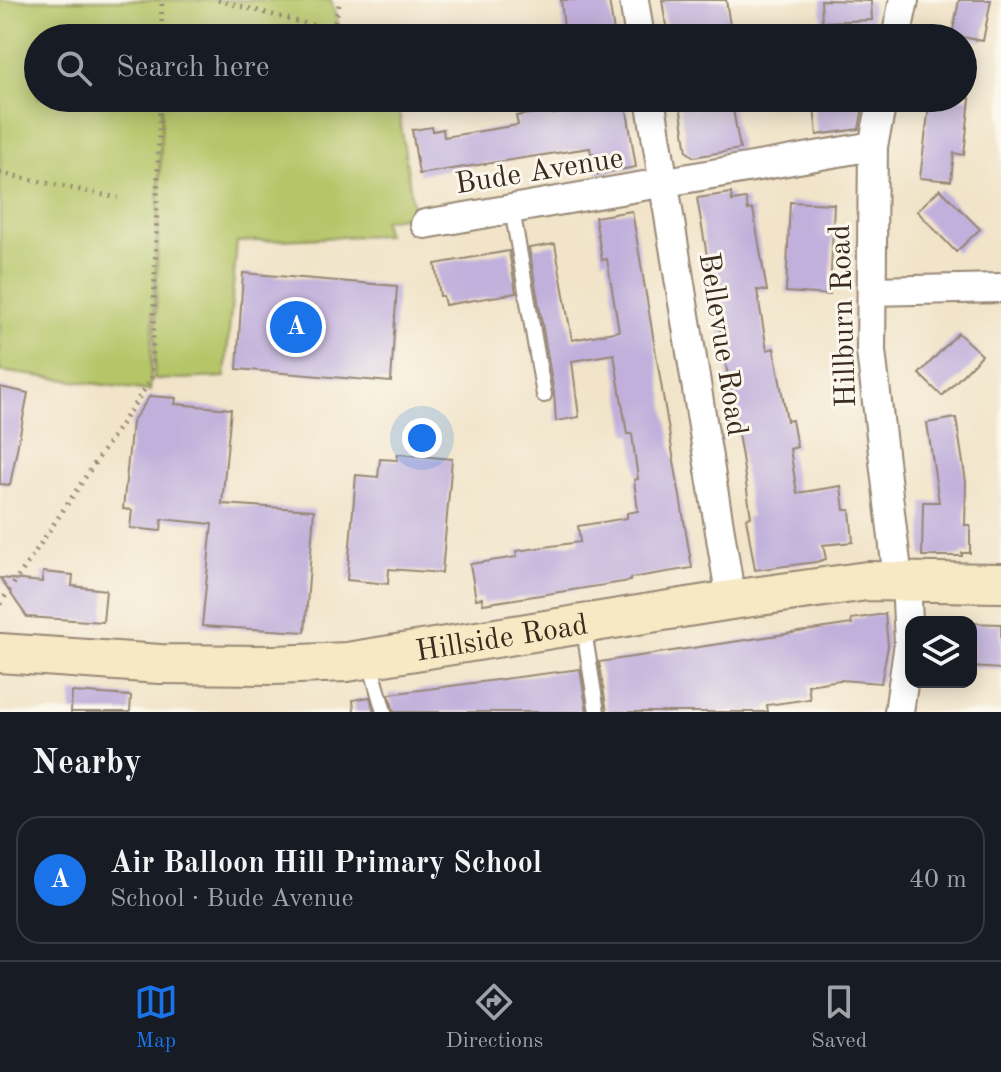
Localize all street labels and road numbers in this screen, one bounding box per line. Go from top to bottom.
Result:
street label: Bude Avenue [453,144,626,200]
street label: Hillburn Road [826,224,862,408]
street label: Bellevue Road [693,250,751,438]
street label: Hillside Road [414,610,590,668]

